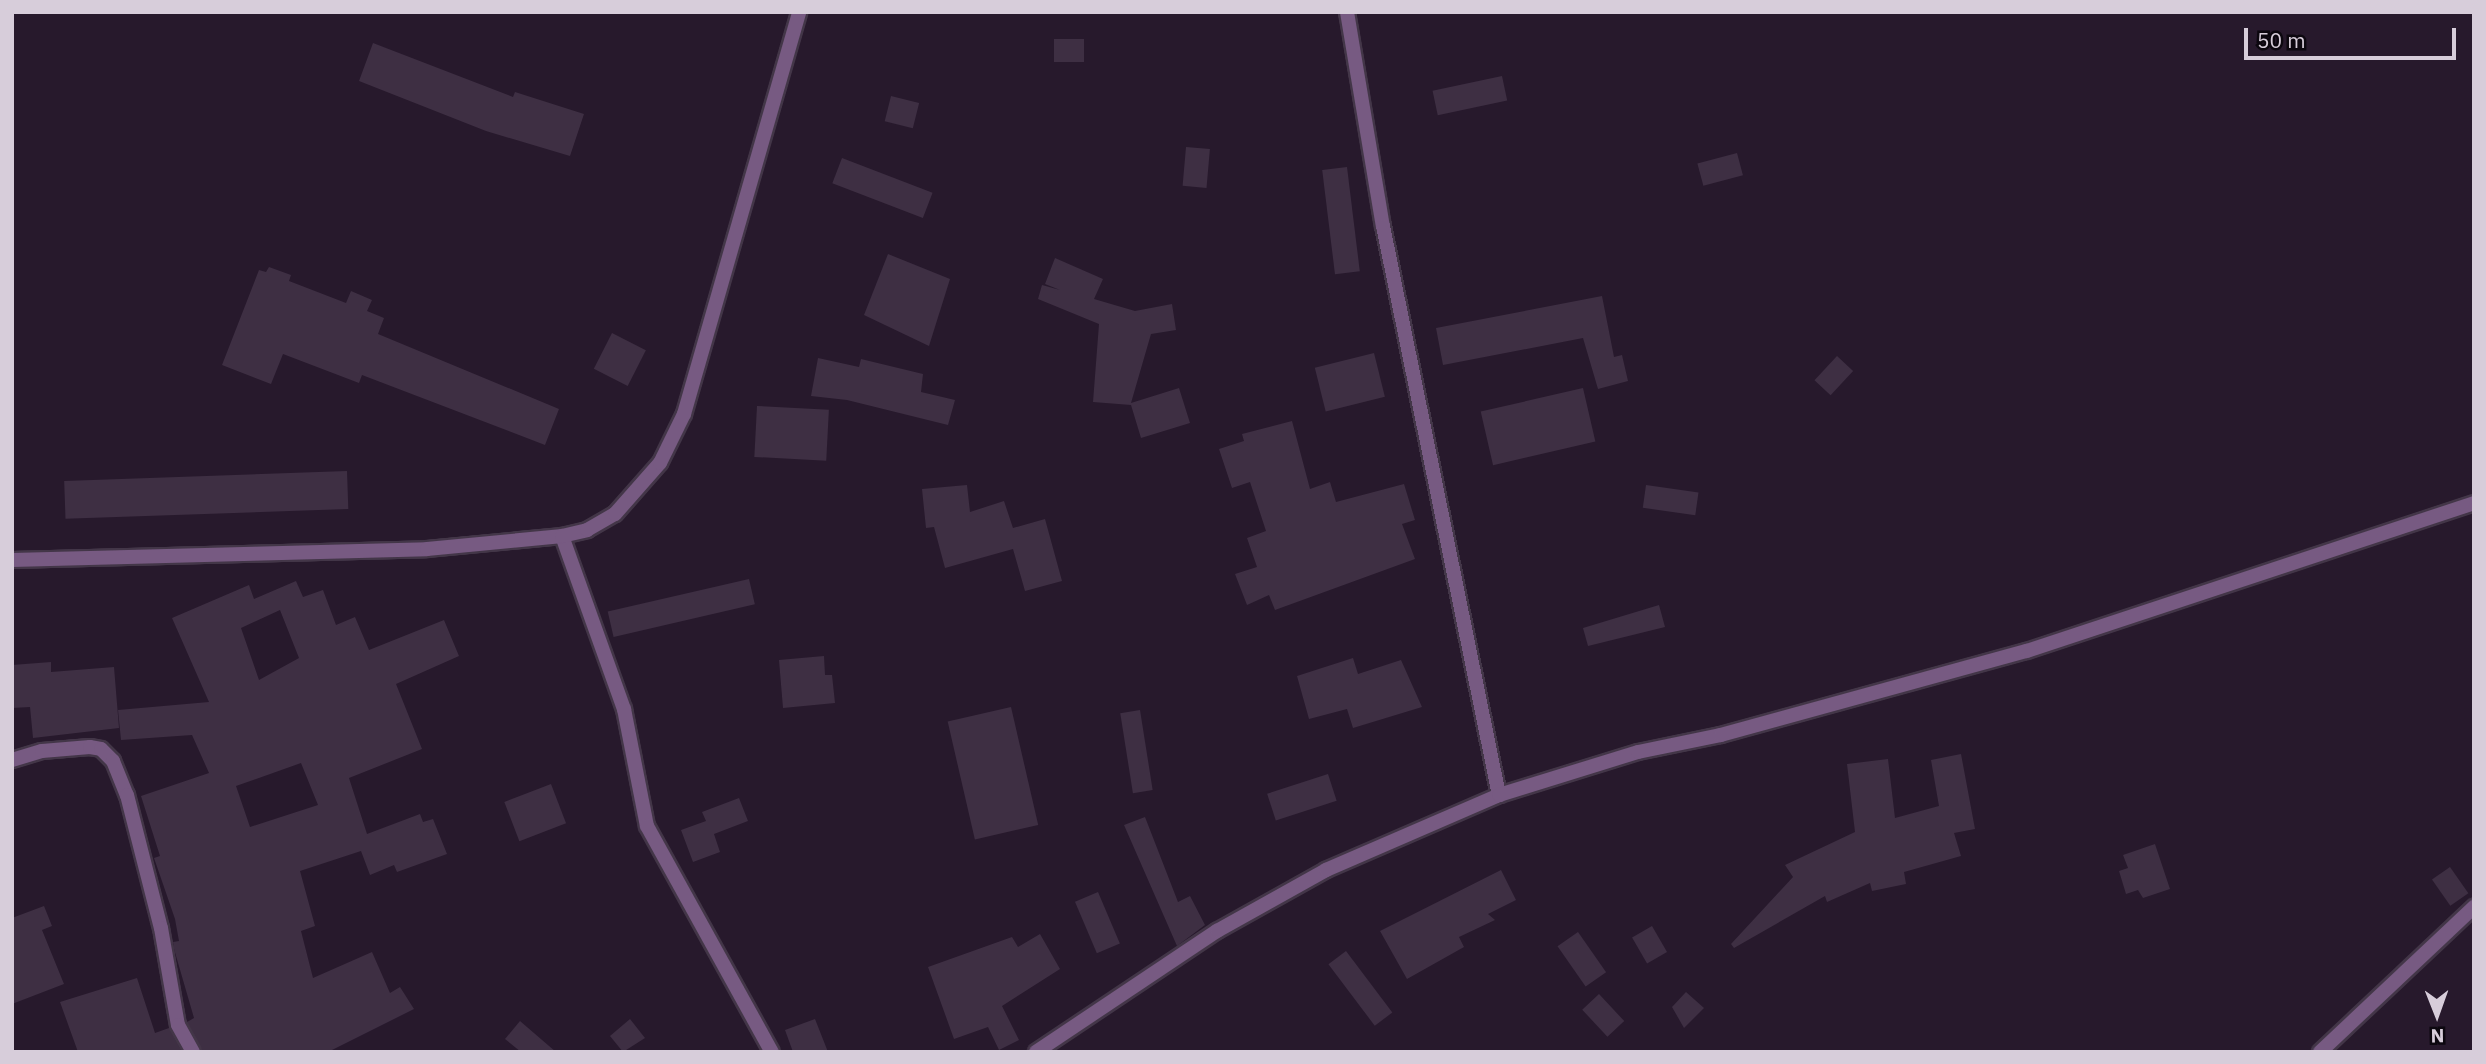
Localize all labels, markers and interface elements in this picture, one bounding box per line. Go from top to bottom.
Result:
scale bar [2248,14,2460,58]
text: 50 m [2257,26,2306,54]
north arrow [2402,980,2472,1050]
text: N [2430,1024,2444,1048]

